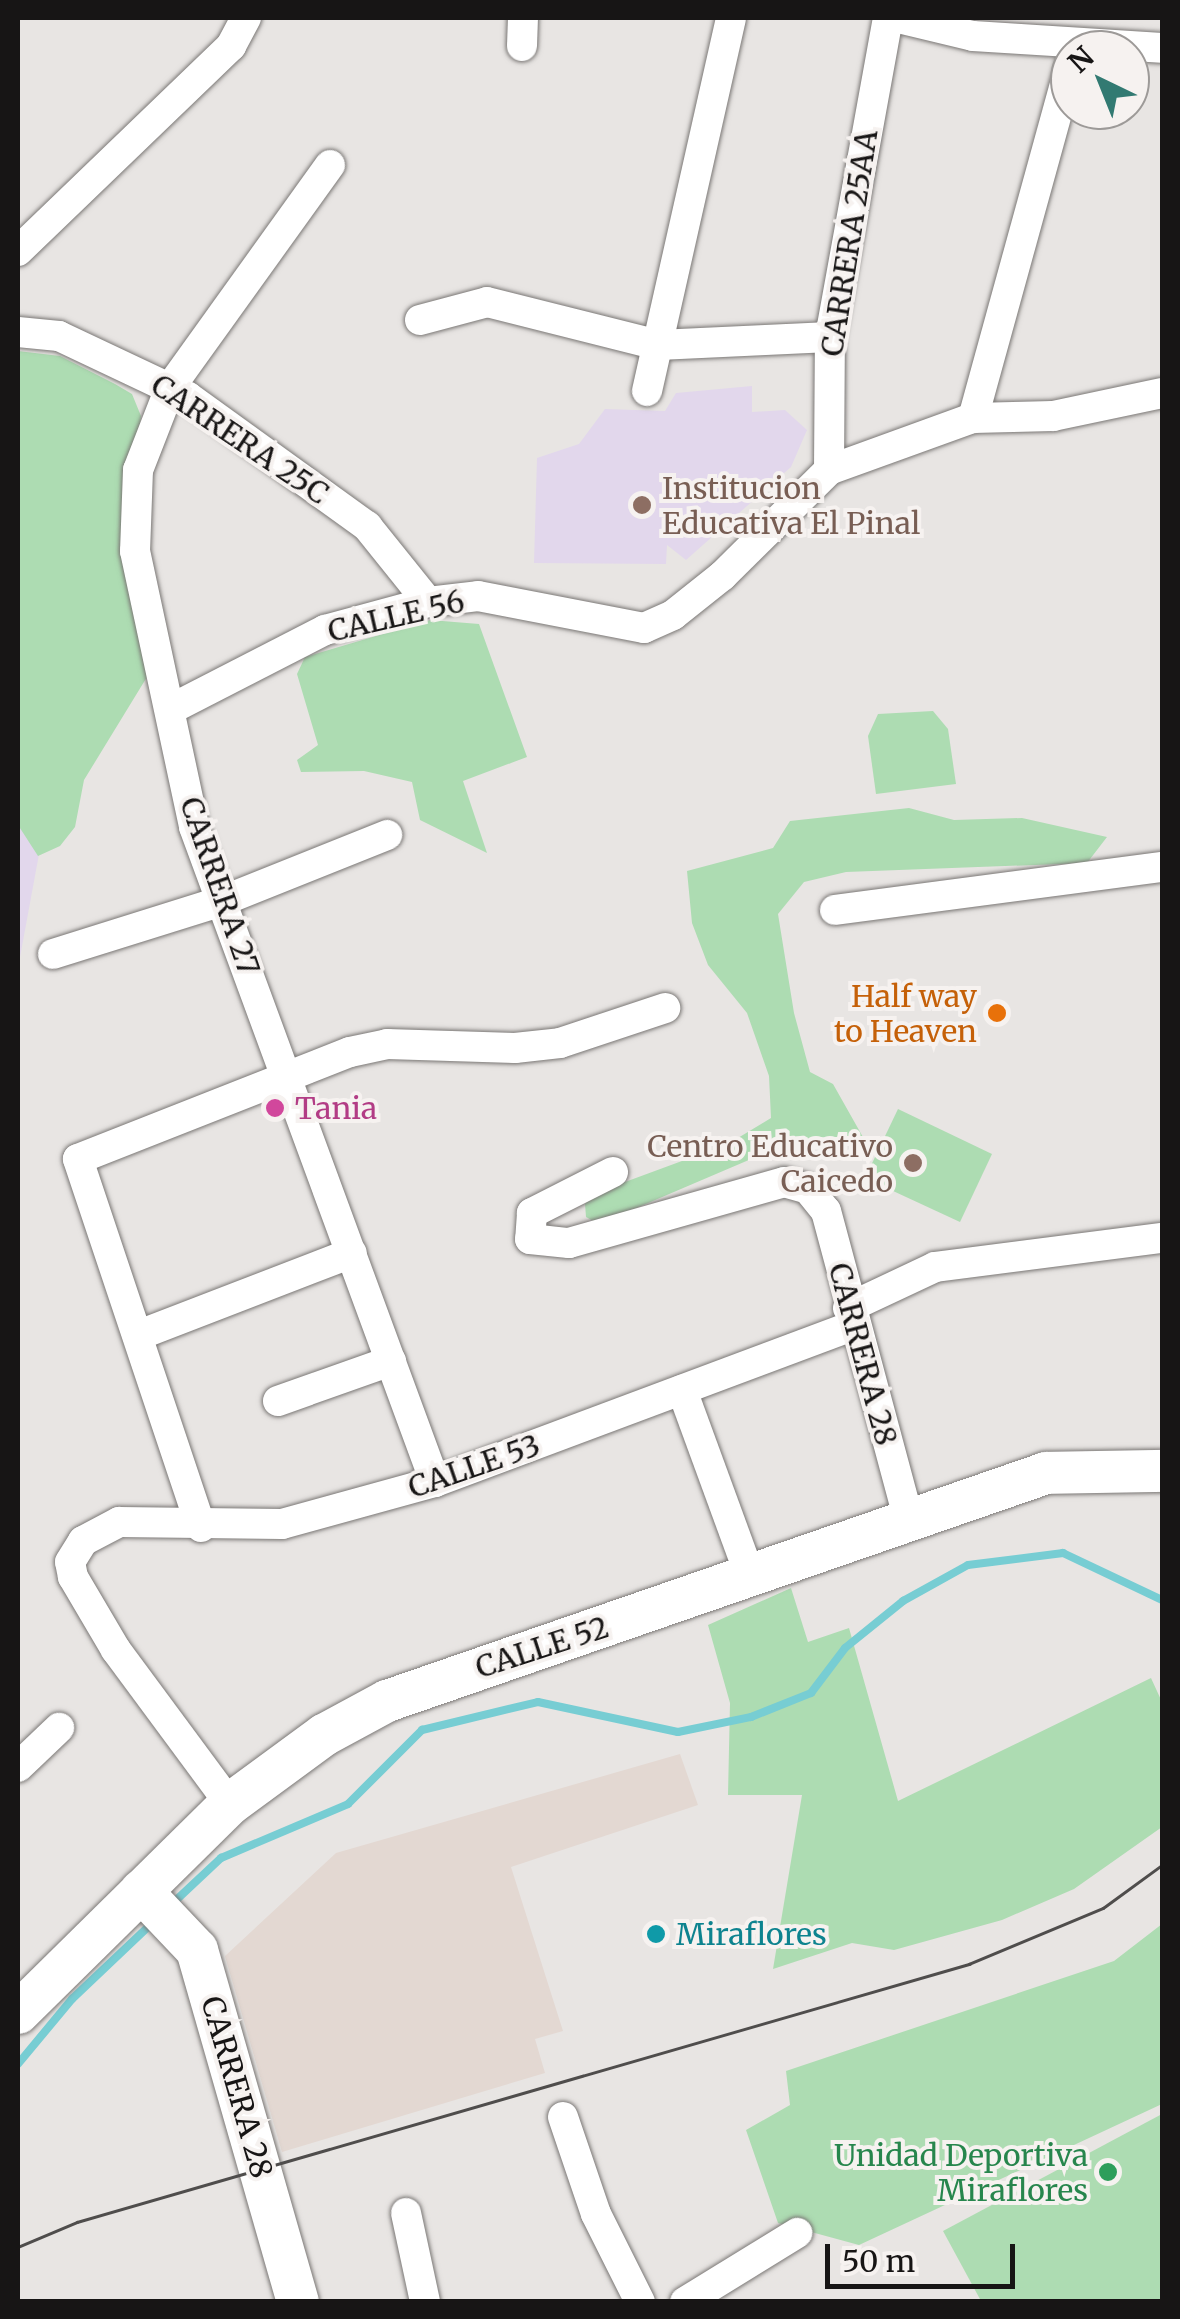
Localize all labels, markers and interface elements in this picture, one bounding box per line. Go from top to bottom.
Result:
north arrow [1050,30,1150,130]
text: N [1061,39,1101,80]
street label: CARRERA 25AA [813,127,885,359]
street label: CARRERA 25C [145,367,335,511]
place label: Institucion Educativa El Pinal [662,470,920,540]
marker: Institucion Educativa El Pinal [631,494,653,516]
street label: CALLE 56 [324,583,468,649]
street label: CARRERA 27 [173,792,267,980]
place label: Half way to Heaven [834,978,977,1048]
marker: Half way to Heaven [986,1002,1008,1024]
place label: Tania [295,1090,377,1126]
marker: Tania [264,1097,286,1119]
place label: Centro Educativo Caicedo [647,1128,893,1198]
marker: Centro Educativo Caicedo [902,1152,924,1174]
street label: CARRERA 28 [821,1259,905,1449]
street label: CALLE 53 [403,1427,545,1505]
street label: CALLE 52 [471,1609,613,1685]
place label: Miraflores [676,1916,827,1952]
marker: Miraflores [645,1923,667,1945]
street label: CARRERA 28 [194,1992,280,2182]
place label: Unidad Deportiva Miraflores [834,2137,1088,2208]
marker: Unidad Deportiva Miraflores [1097,2161,1119,2183]
scale bar [830,2224,1020,2286]
text: 50 m [842,2242,915,2280]

